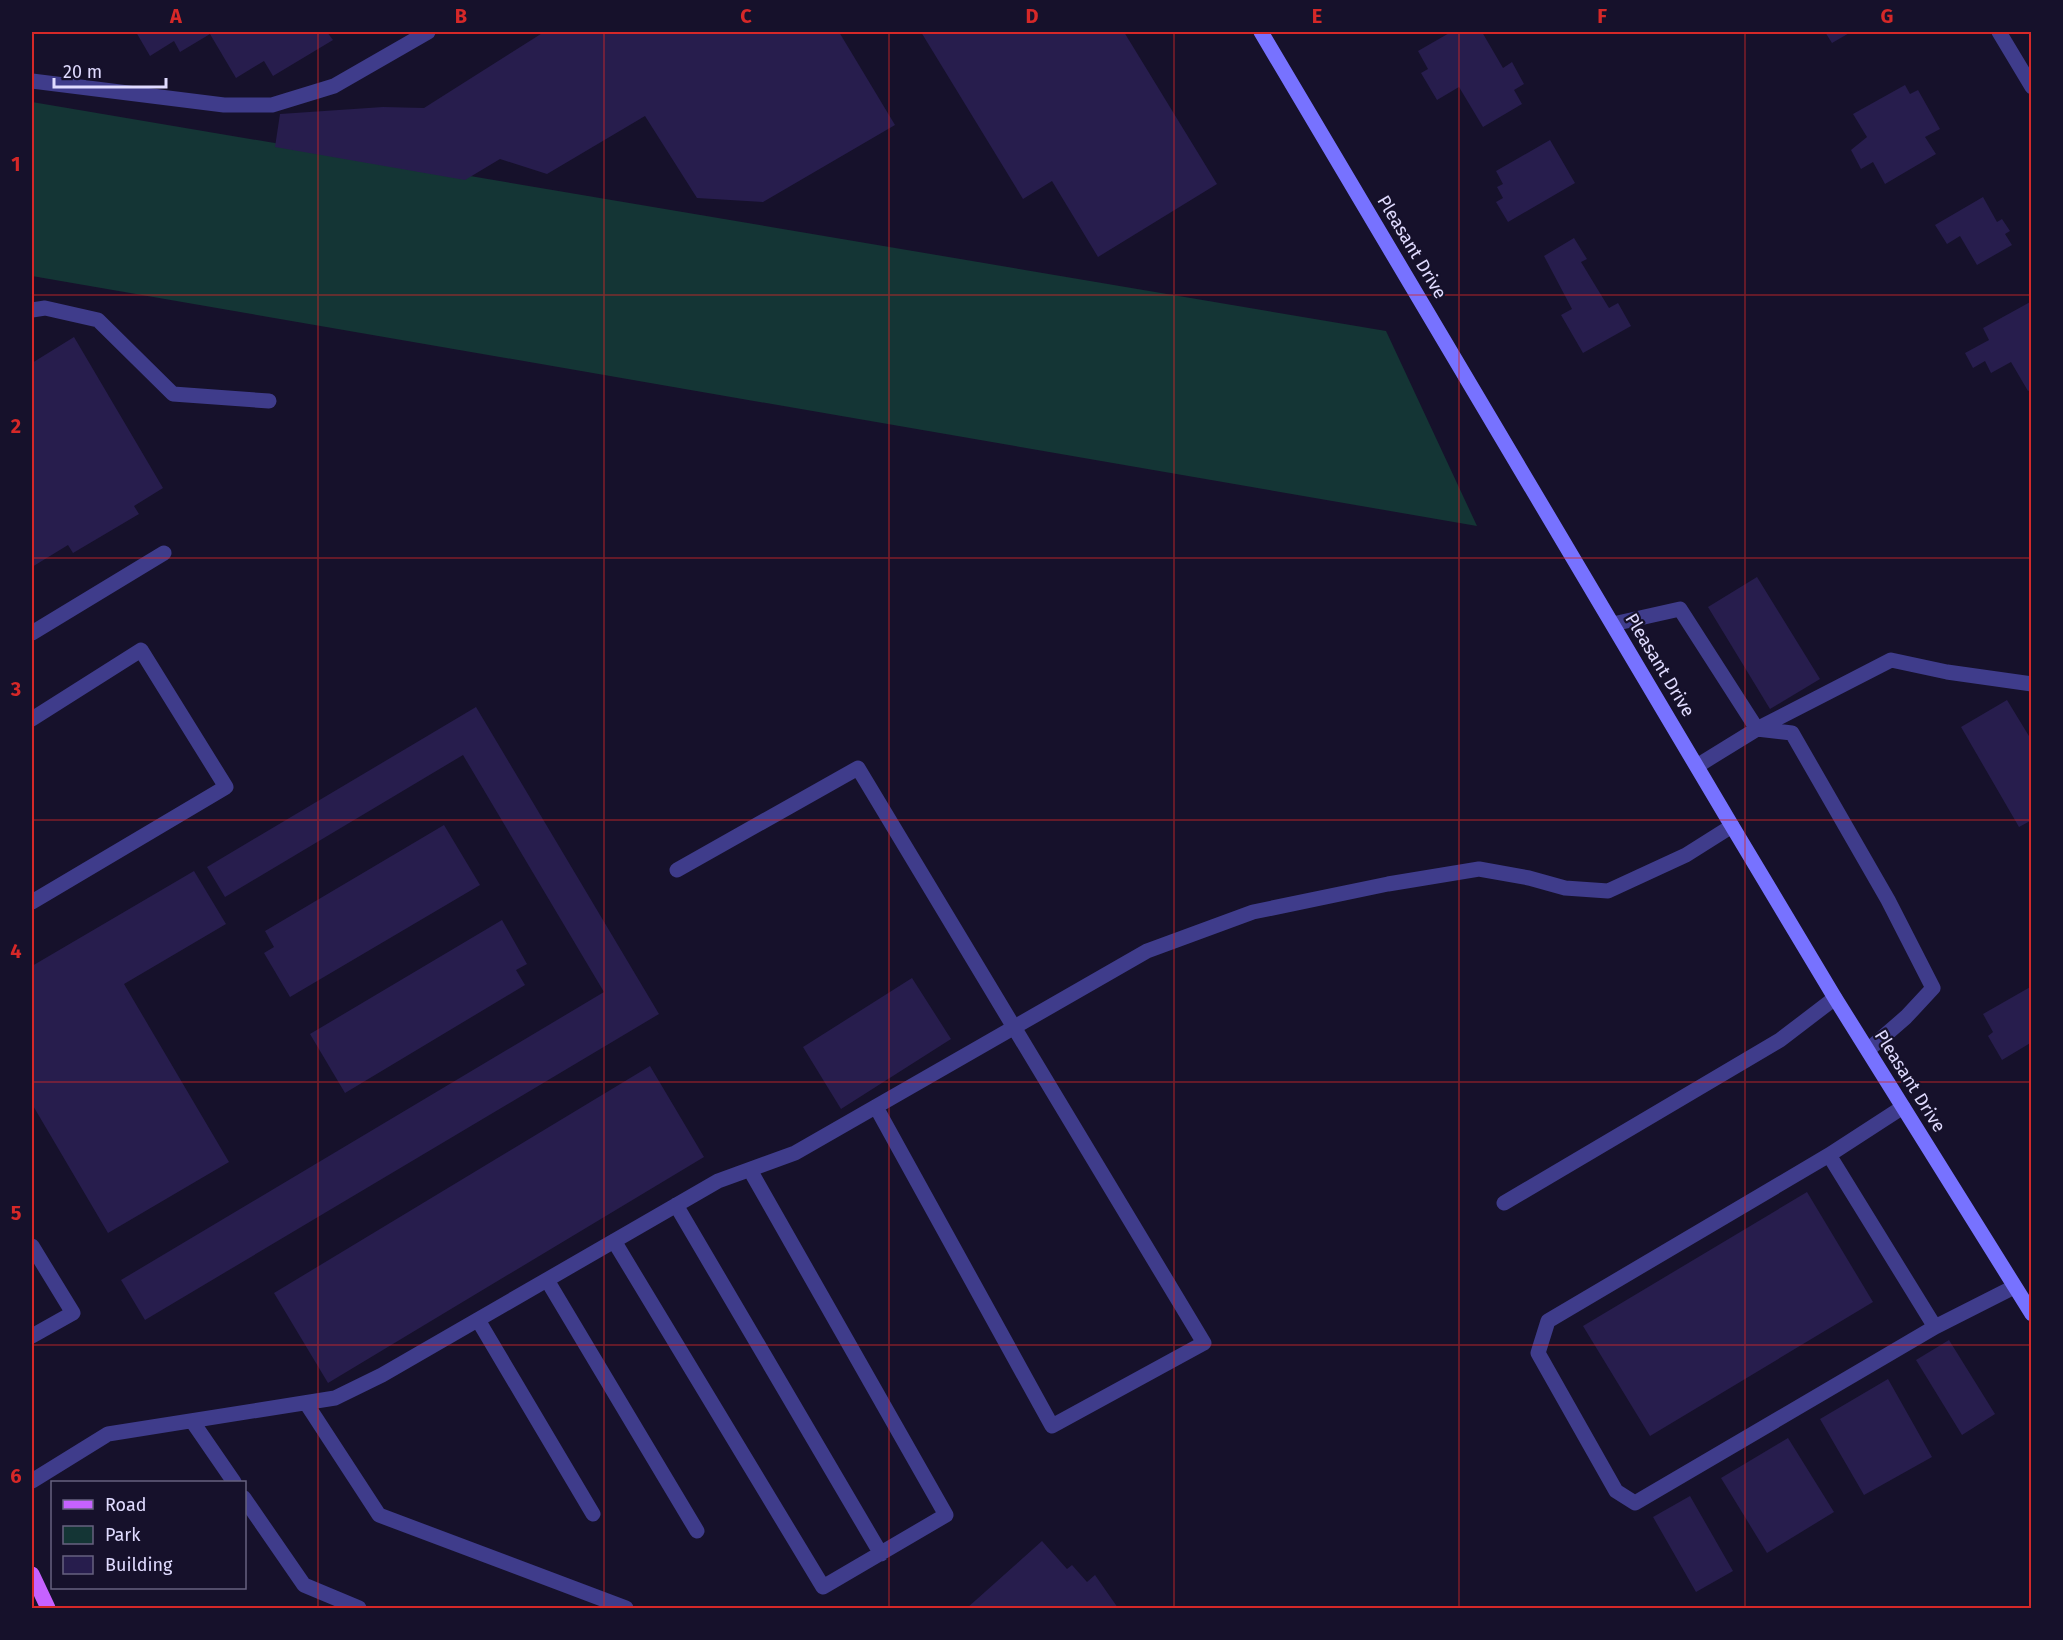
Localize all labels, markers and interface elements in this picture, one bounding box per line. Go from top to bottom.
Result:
text: A [169,4,183,28]
text: B [455,4,467,28]
text: C [740,4,752,28]
text: D [1025,4,1039,28]
text: E [1312,4,1322,28]
text: F [1597,4,1607,28]
text: G [1881,4,1893,28]
scale bar [54,51,166,89]
text: 20 m [63,61,102,83]
text: 1 [11,152,21,176]
street label: Pleasant Drive [1373,191,1451,303]
text: 2 [11,414,21,438]
street label: Pleasant Drive [1621,609,1699,721]
text: 3 [10,677,21,701]
text: 4 [10,939,22,963]
street label: Pleasant Drive [1870,1026,1950,1136]
text: 5 [11,1201,22,1225]
text: 6 [10,1464,22,1488]
legend [51,1481,246,1589]
text: Road [105,1494,147,1516]
text: Park [105,1524,141,1546]
text: Building [105,1554,173,1576]

